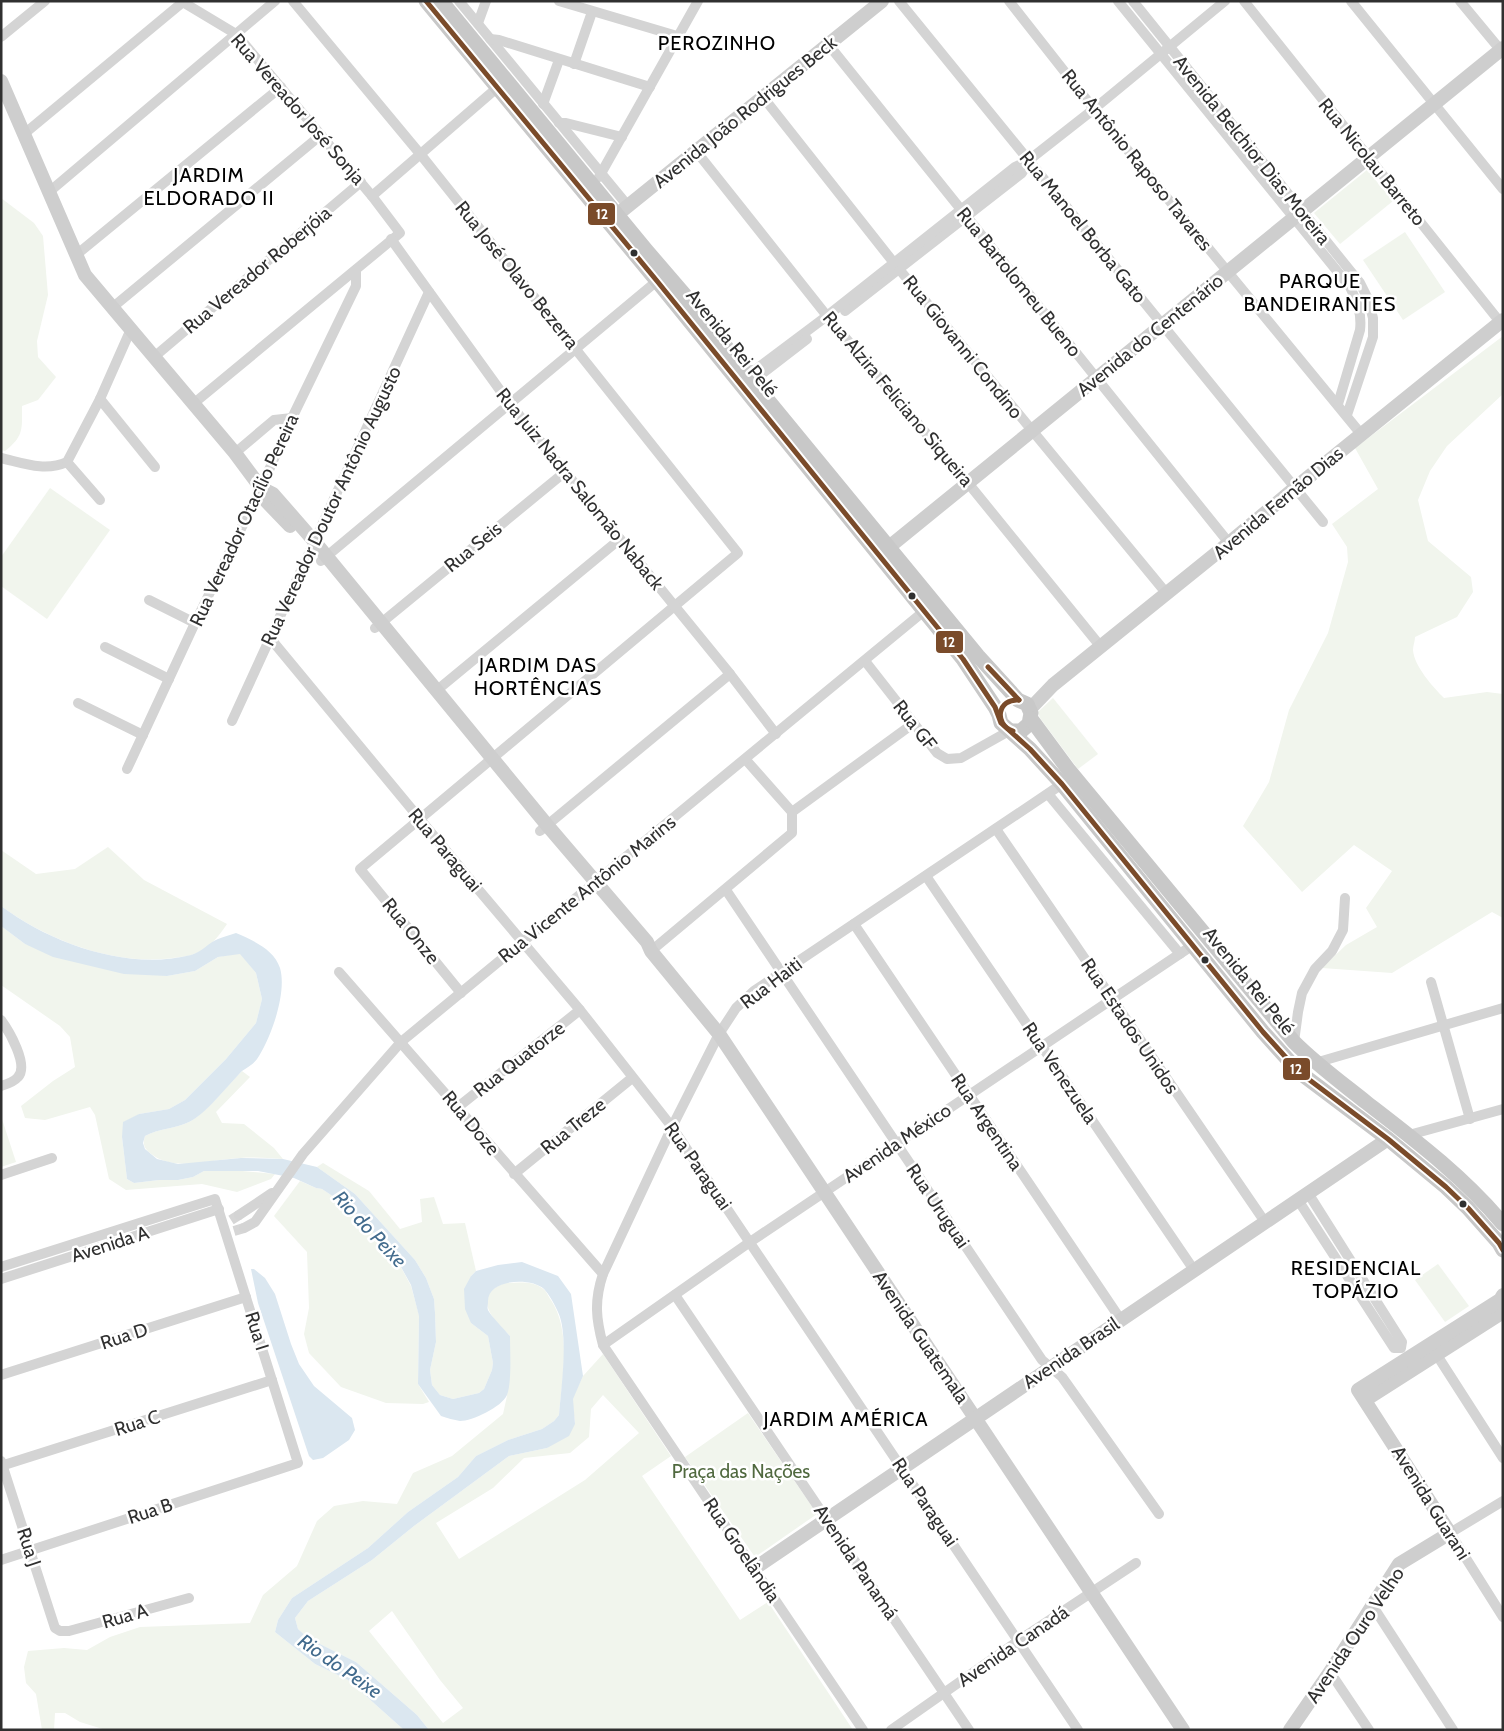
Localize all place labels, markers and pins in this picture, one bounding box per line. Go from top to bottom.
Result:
unlabelled marker [629,248,639,258]
unlabelled marker [907,591,917,601]
unlabelled marker [1200,955,1210,965]
unlabelled marker [1458,1199,1468,1209]

